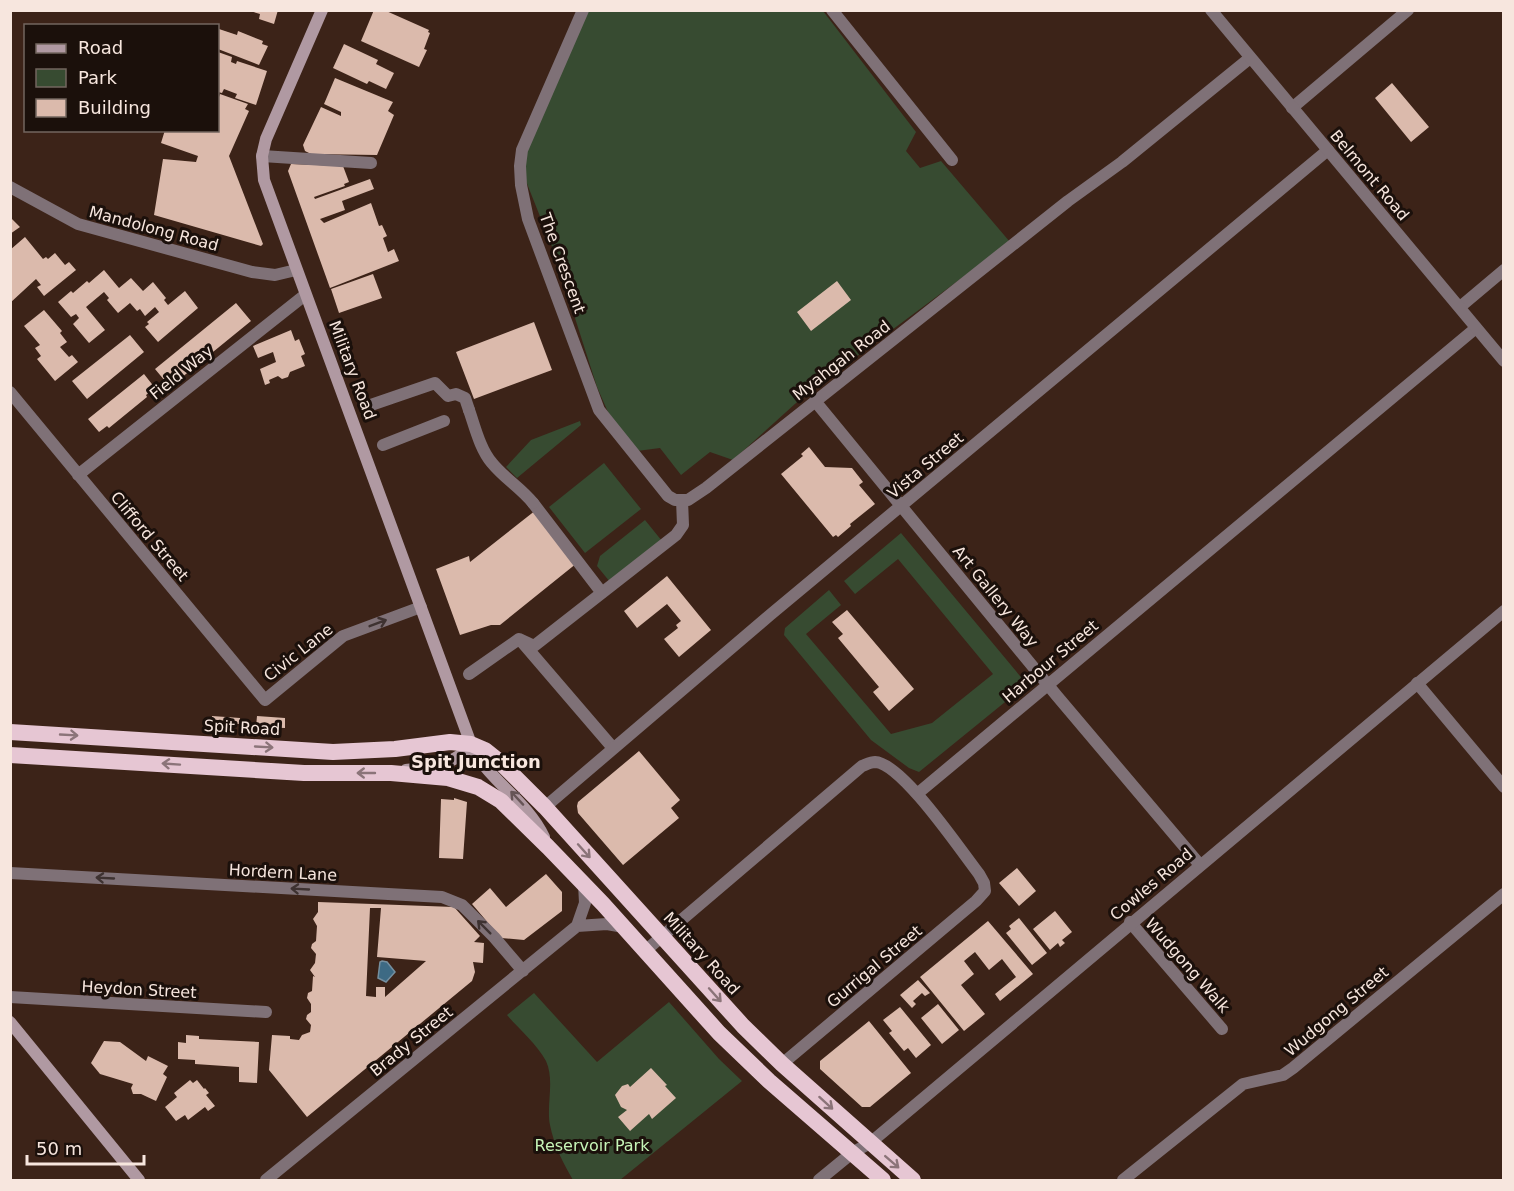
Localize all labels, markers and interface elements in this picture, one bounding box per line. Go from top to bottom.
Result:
legend [24,24,219,132]
text: Road [78,37,123,58]
text: Park [78,67,117,88]
text: Building [78,97,151,118]
street label: Belmont Road [1326,126,1413,224]
street label: Mandolong Road [87,202,221,255]
street label: The Crescent [535,209,589,316]
street label: Myahgah Road [789,316,894,404]
street label: Military Road [325,318,380,422]
street label: Field Way [146,341,217,404]
street label: Vista Street [884,428,967,503]
street label: Clifford Street [107,488,193,585]
street label: Art Gallery Way [949,542,1042,651]
street label: Harbour Street [999,616,1102,707]
one-way arrow [368,617,386,628]
street label: Civic Lane [260,620,337,685]
street label: Spit Road [203,716,281,739]
one-way arrow [58,730,78,741]
one-way arrow [253,741,273,752]
district label: Spit Junction [411,751,541,772]
one-way arrow [162,759,182,770]
one-way arrow [357,767,377,779]
one-way arrow [509,791,524,806]
one-way arrow [577,843,591,858]
street label: Cowles Road [1106,844,1196,924]
street label: Hordern Lane [228,860,338,885]
one-way arrow [96,873,116,884]
one-way arrow [290,884,310,895]
street label: Military Road [660,908,744,999]
street label: Wudgong Walk [1141,914,1234,1017]
one-way arrow [477,920,492,934]
street label: Gurrigal Street [823,921,926,1012]
street label: Wudgong Street [1281,962,1392,1060]
street label: Heydon Street [81,977,197,1002]
one-way arrow [708,987,722,1002]
street label: Brady Street [366,1002,456,1080]
one-way arrow [818,1096,833,1110]
scale bar [27,1128,144,1166]
park label: Reservoir Park [535,1136,650,1155]
text: 50 m [36,1138,82,1159]
one-way arrow [884,1155,900,1168]

